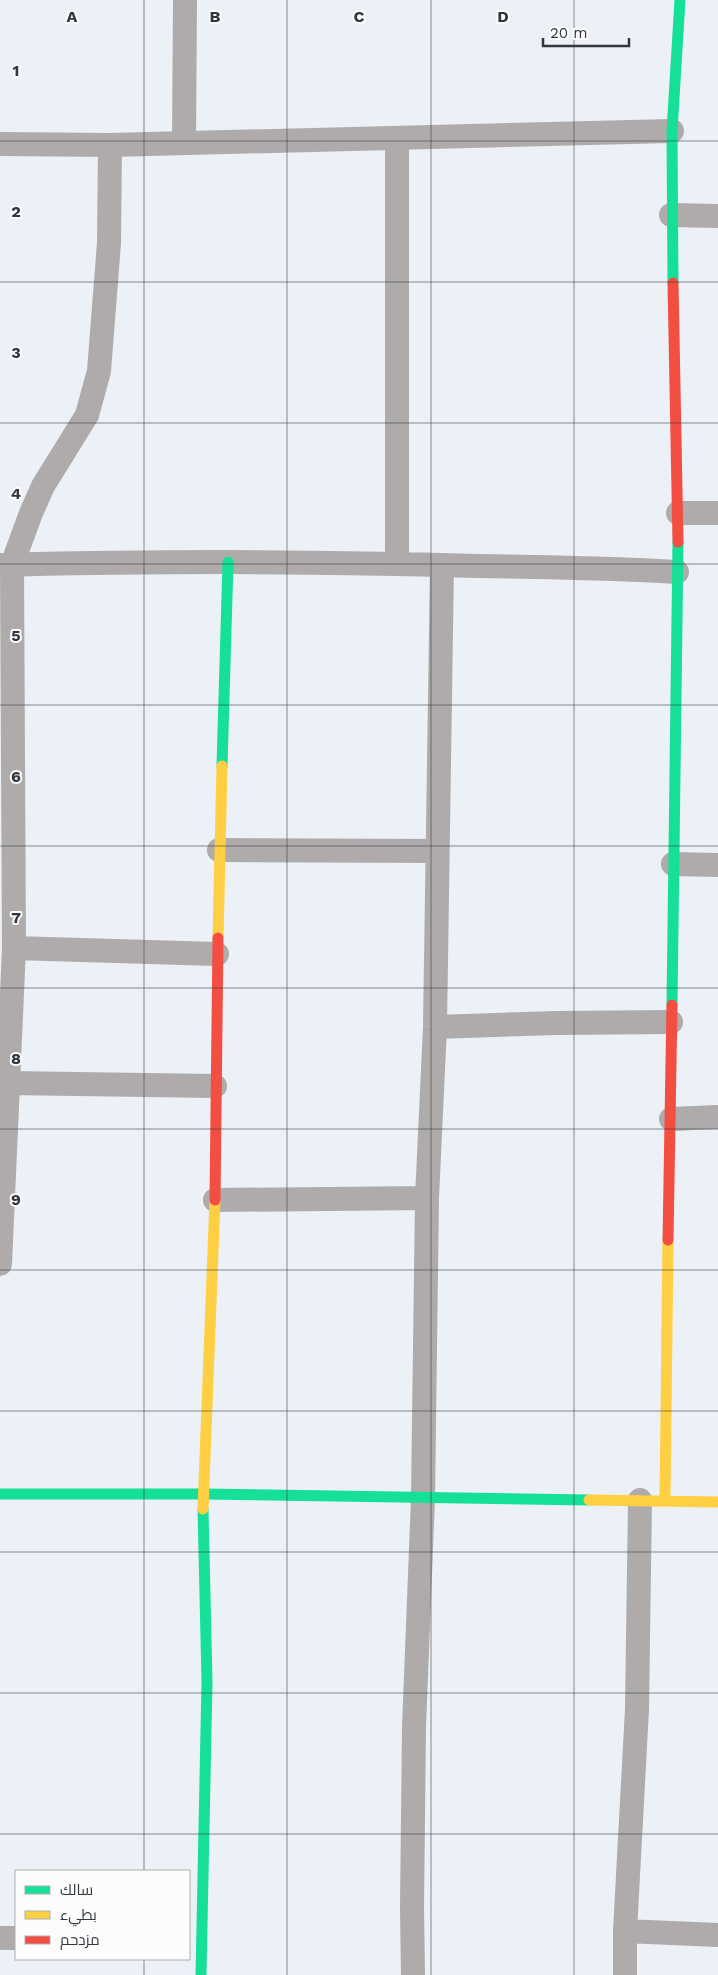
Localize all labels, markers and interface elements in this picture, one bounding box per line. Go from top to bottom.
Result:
text: A [67,7,78,26]
text: B [210,7,221,26]
text: C [354,7,365,26]
text: D [497,7,509,26]
scale bar [543,15,629,47]
text: 20 m [550,24,588,42]
text: 1 [13,61,19,80]
text: 2 [11,202,21,221]
text: 3 [11,343,21,362]
text: 4 [11,484,21,503]
text: 5 [11,626,21,645]
text: 6 [11,767,21,786]
text: 7 [11,908,21,927]
text: 8 [11,1049,21,1068]
text: 9 [11,1190,21,1209]
legend [15,1870,190,1960]
text: سالك [60,1881,93,1899]
text: بطيء [60,1906,97,1927]
text: مزدحم [60,1931,100,1950]

